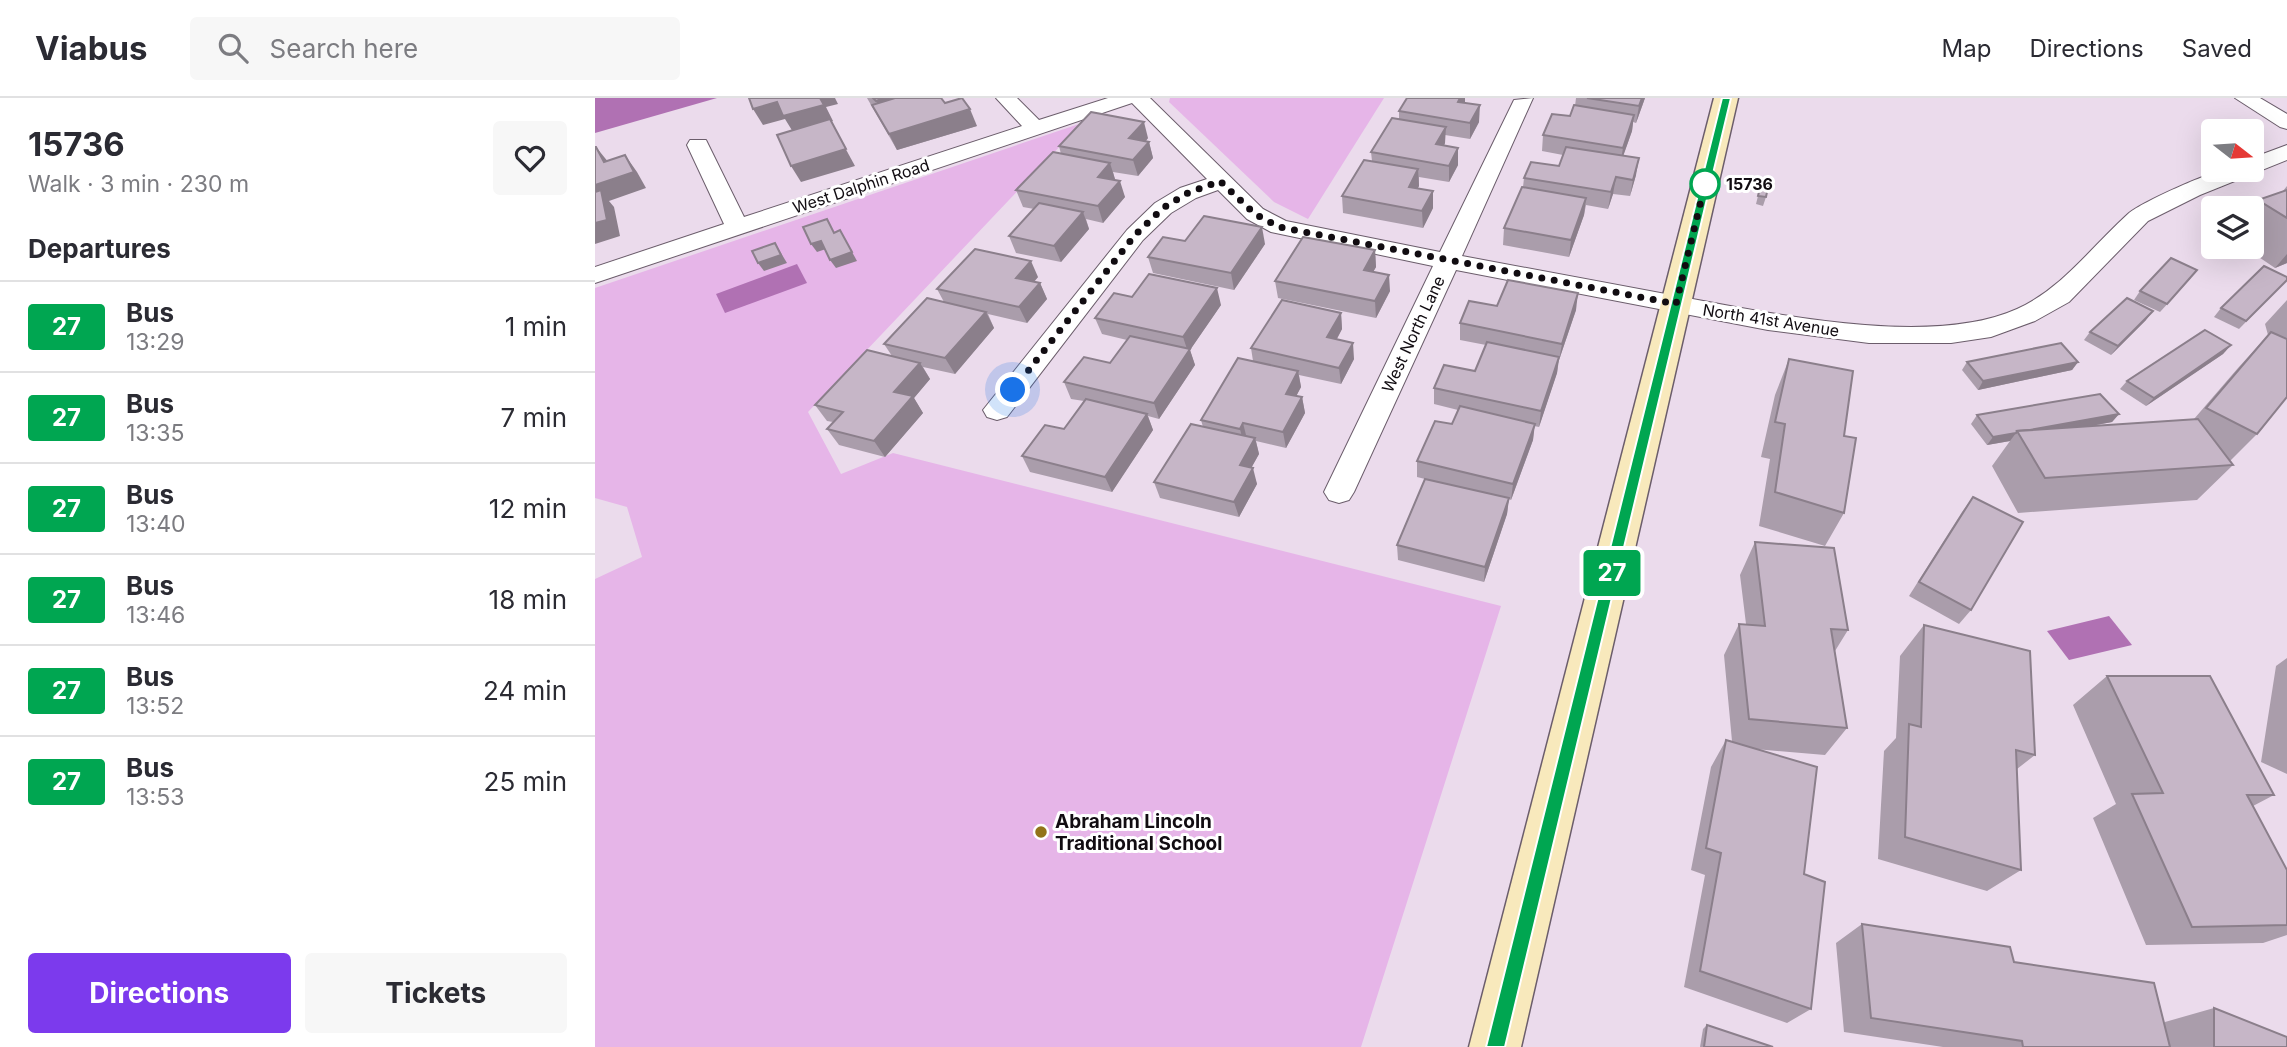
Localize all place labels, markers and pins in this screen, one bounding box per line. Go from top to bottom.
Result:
marker: 15736 [1690,169,1720,199]
place label: 15736 [1726,174,1773,194]
place label: Abraham Lincoln Traditional School [1055,810,1222,855]
marker: Abraham Lincoln Traditional School [1033,824,1049,840]

